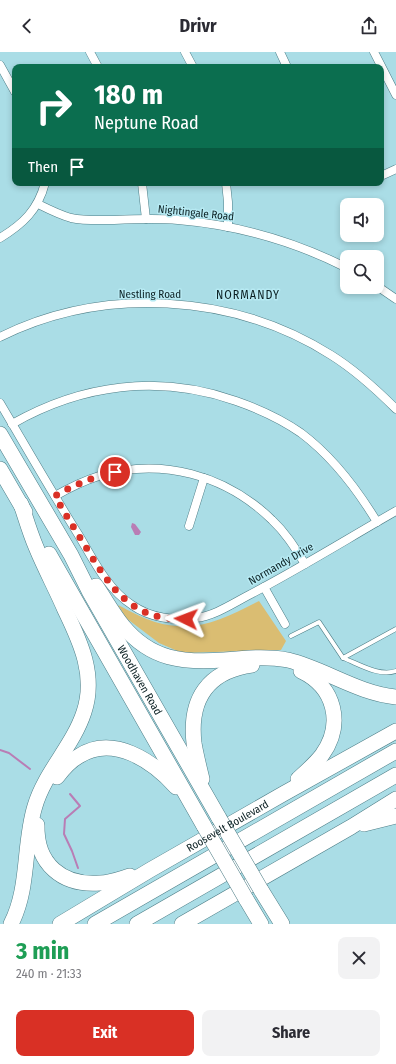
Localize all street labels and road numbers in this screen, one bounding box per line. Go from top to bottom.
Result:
street label: Nightingale Road [157,203,235,223]
street label: Nestling Road [119,288,181,301]
street label: Normandy Drive [246,540,316,588]
street label: Woodhaven Road [115,643,165,717]
street label: Roosevelt Boulevard [184,797,271,854]

